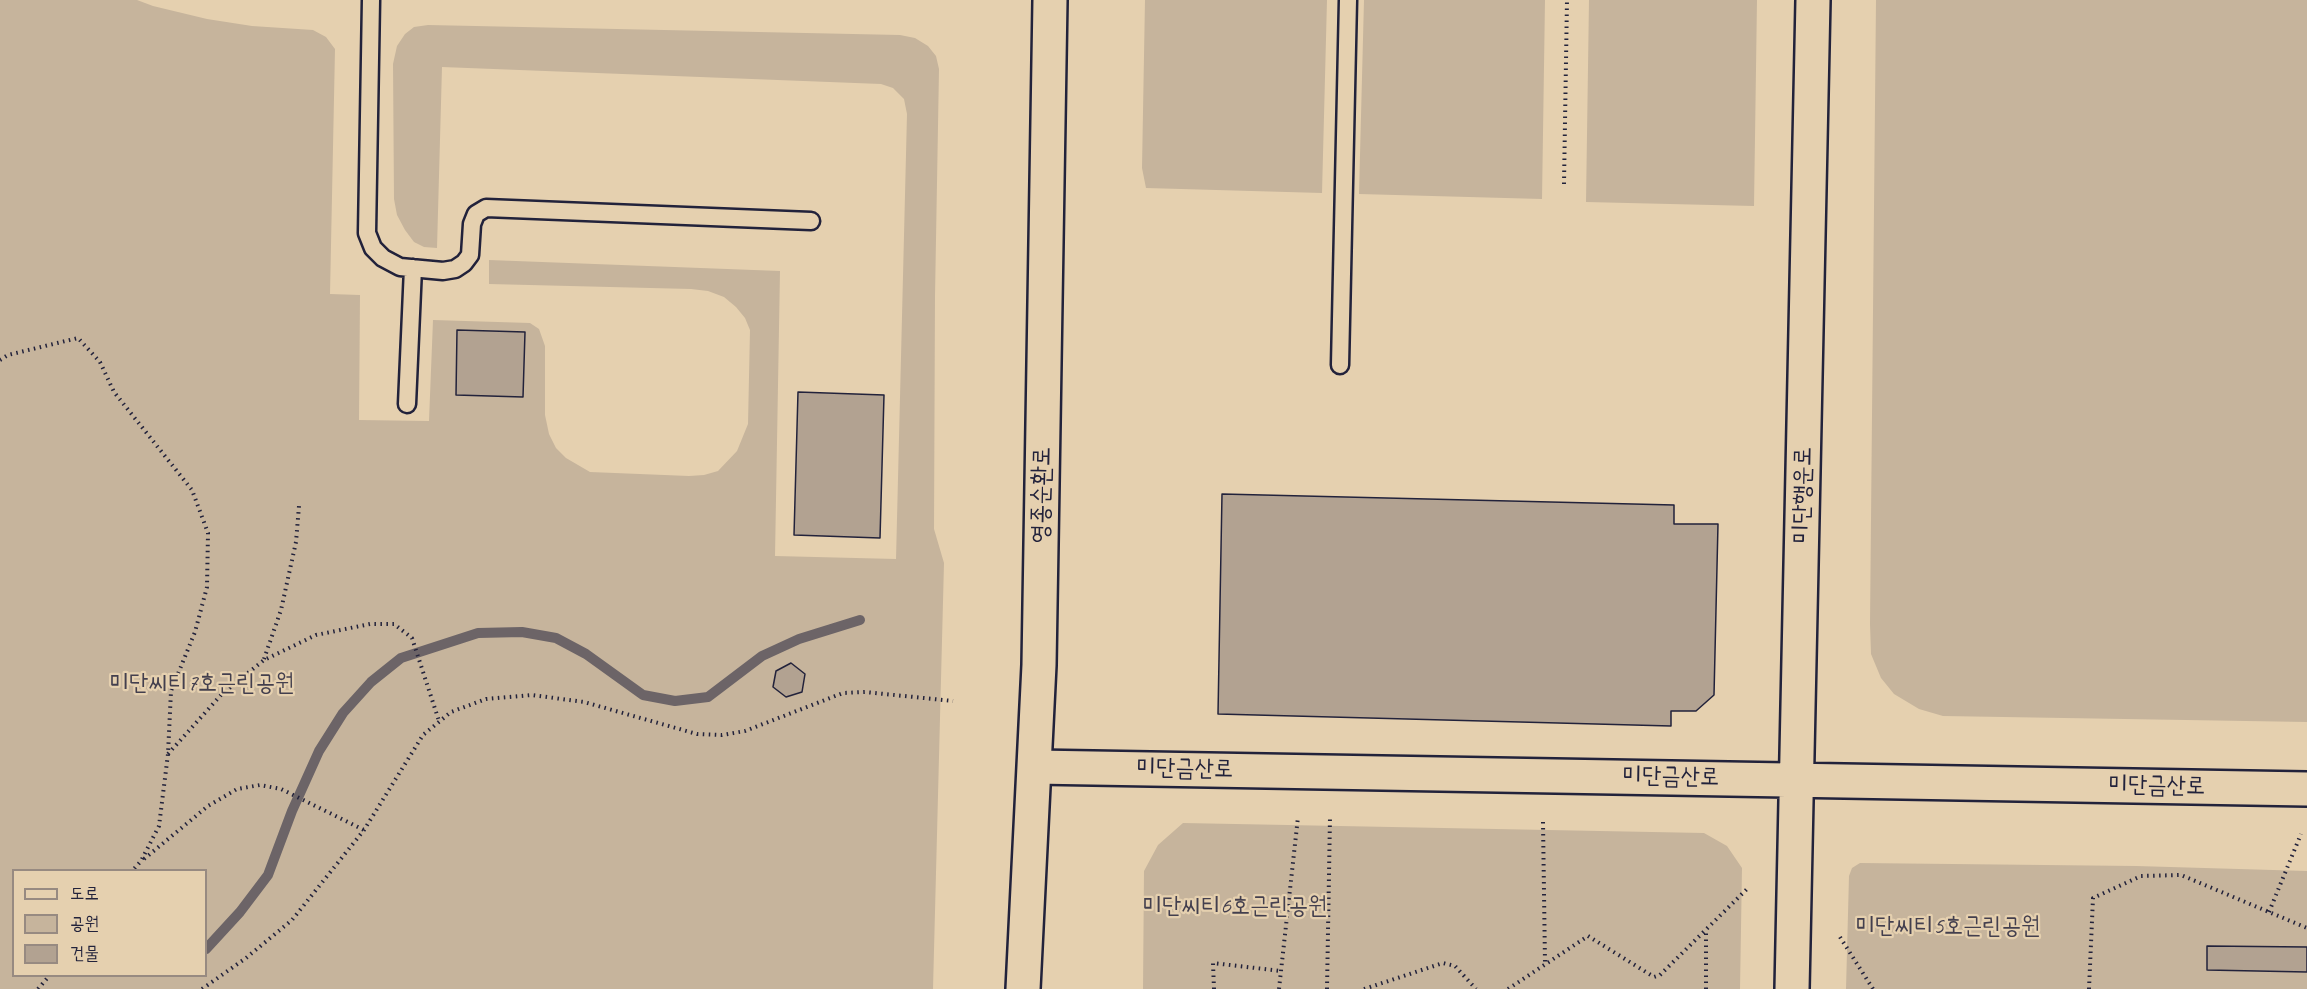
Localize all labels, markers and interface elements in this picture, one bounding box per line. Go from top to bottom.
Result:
street label: 영종순환로 [1027,446,1057,544]
street label: 미단행운로 [1788,446,1818,544]
park label: 미단씨티7호근린공원 [110,670,294,698]
street label: 미단금산로 [1136,754,1234,784]
street label: 미단금산로 [1622,762,1720,792]
street label: 미단금산로 [2108,771,2206,801]
legend [12,869,207,977]
text: 도로 [70,882,99,904]
park label: 미단씨티6호근린공원 [1143,893,1327,921]
text: 공원 [70,912,99,934]
park label: 미단씨티5호근린공원 [1856,913,2040,941]
text: 건물 [70,942,99,964]

